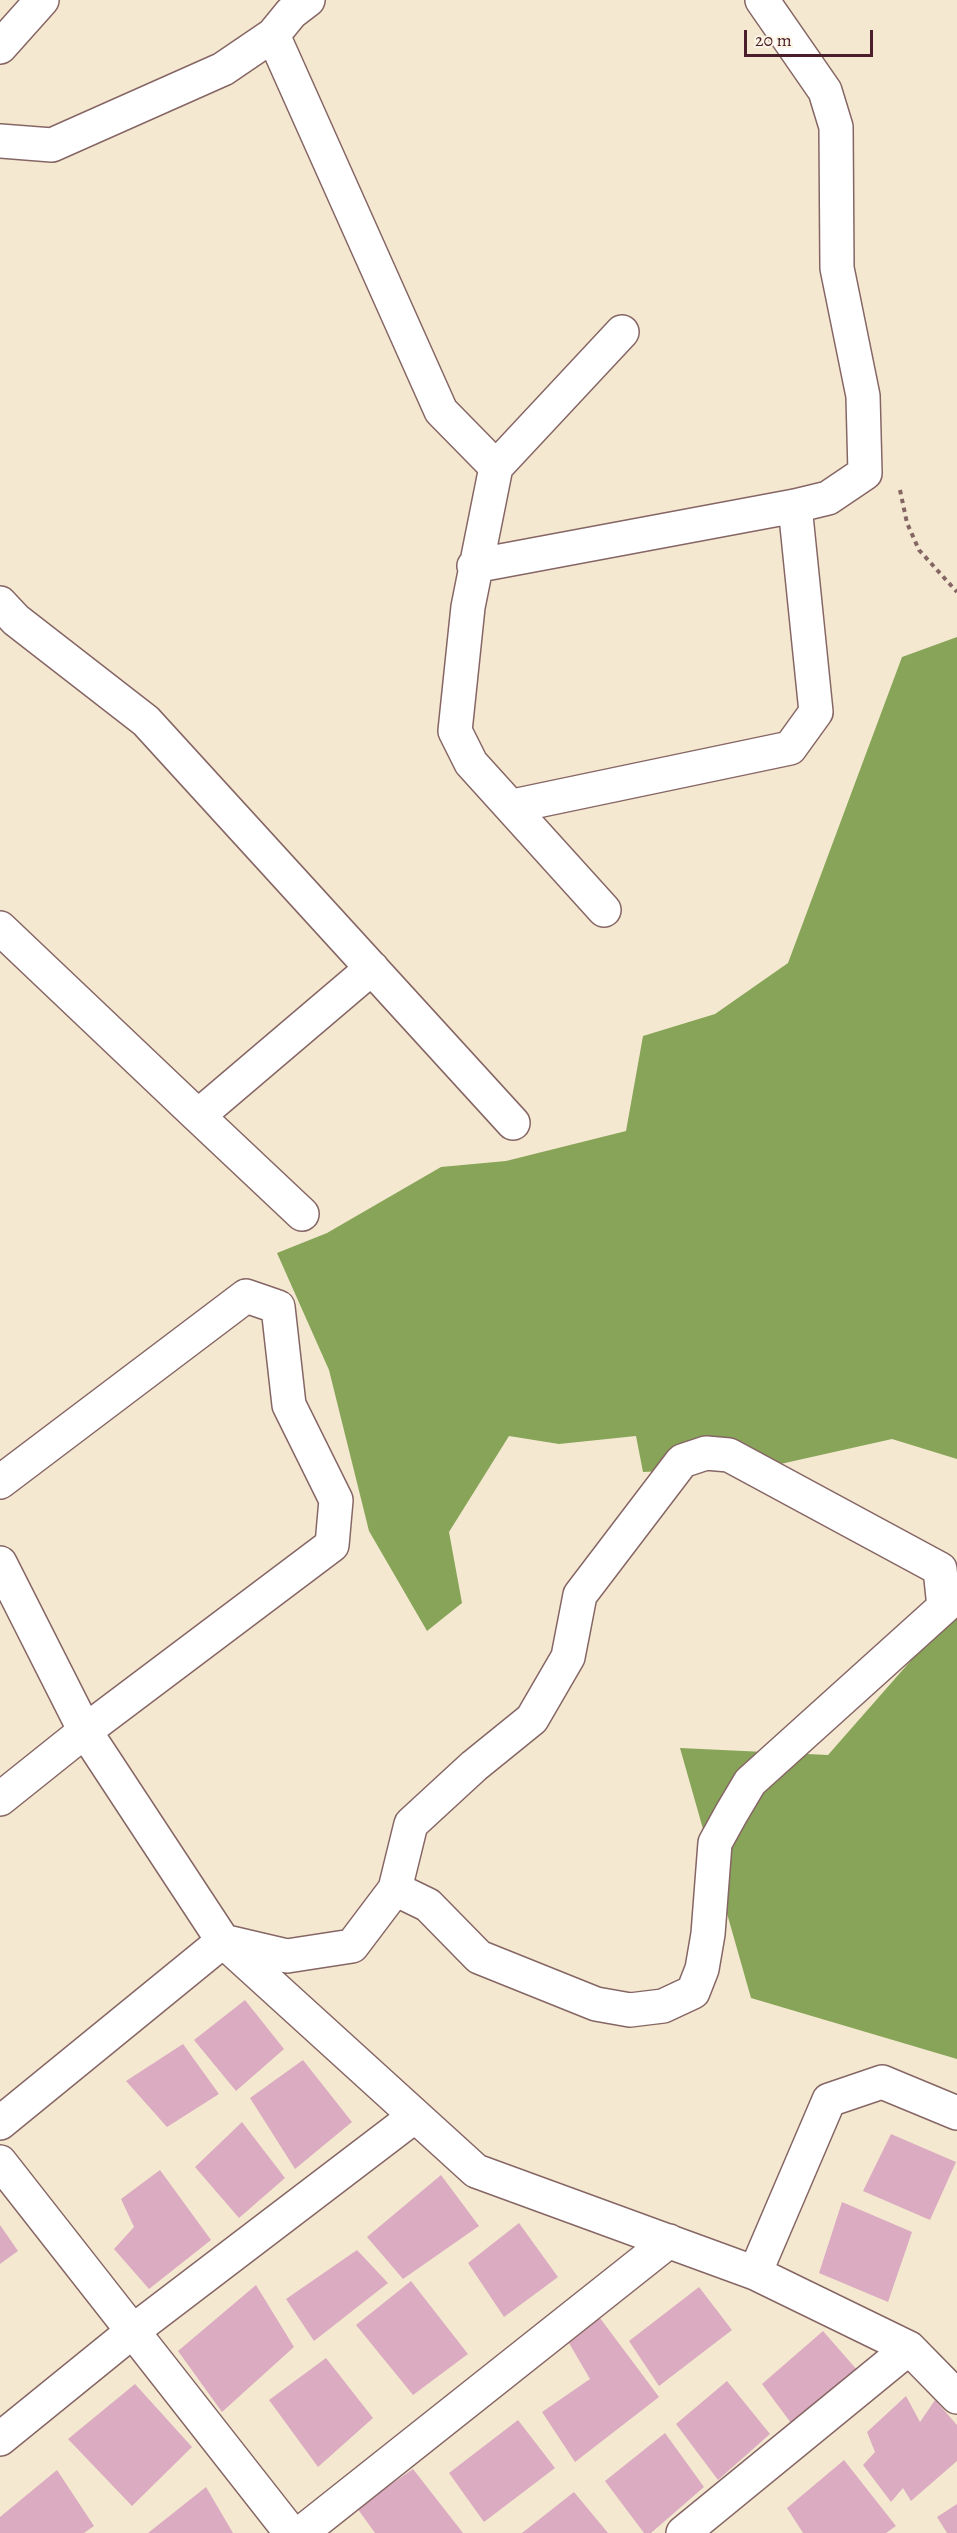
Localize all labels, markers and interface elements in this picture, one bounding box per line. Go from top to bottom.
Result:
scale bar [747,18,876,56]
text: 20 m [755,28,792,52]

